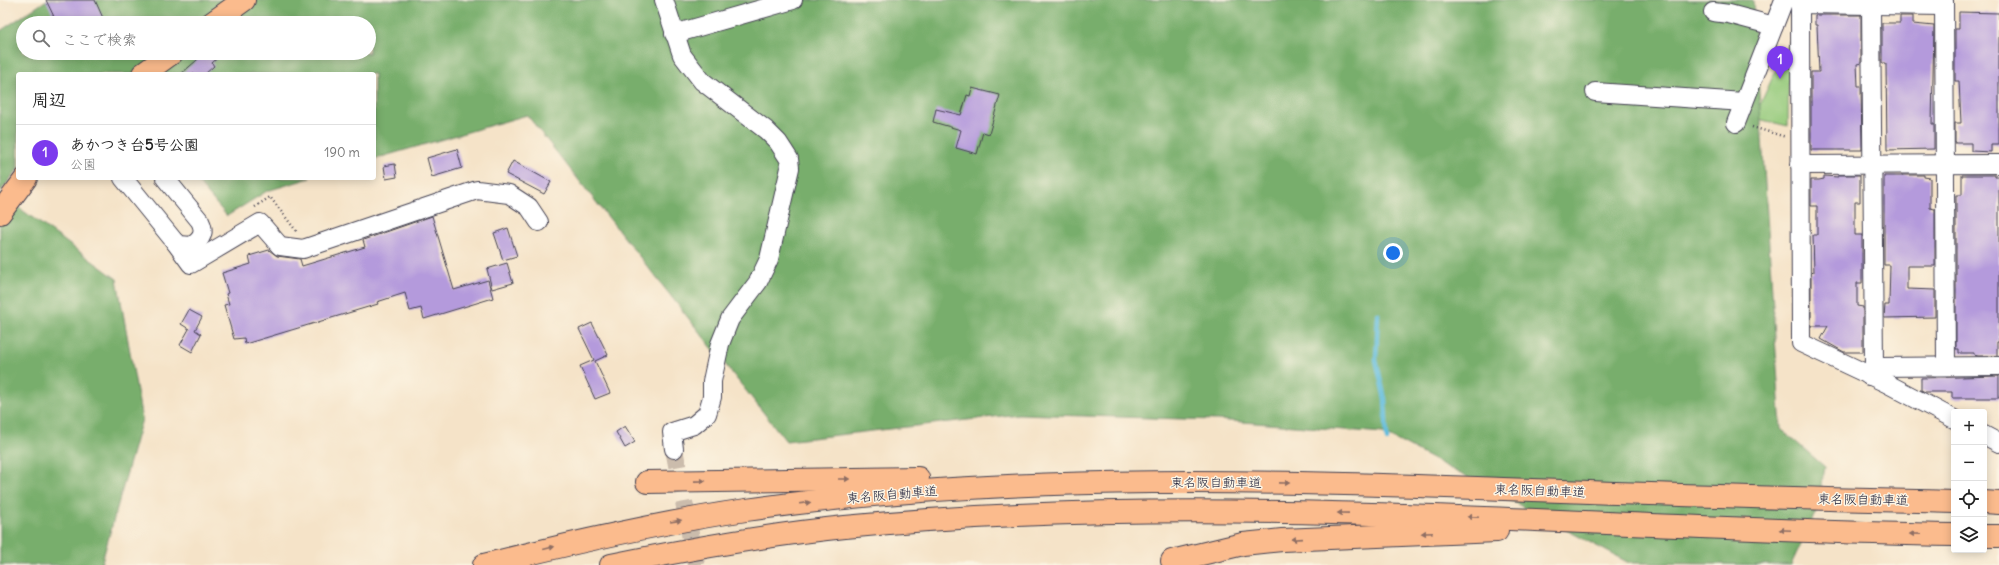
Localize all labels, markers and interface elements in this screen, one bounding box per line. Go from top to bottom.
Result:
search box [16,16,376,60]
icon: search [30,27,52,49]
text: ここで検索 [62,30,137,49]
pin: 1 [1767,46,1793,79]
text: 周辺 [32,89,66,111]
text: あかつき台5号公園 [70,135,199,154]
text: 1 [42,144,48,161]
text: 190 m [324,144,360,161]
text: 公園 [70,156,96,173]
your location [1383,243,1403,263]
map controls [1951,409,1987,553]
button: + [1951,409,1987,445]
button: − [1951,445,1987,481]
street label: 東名阪自動車道 [1170,474,1262,491]
one-way arrow [838,476,851,482]
one-way arrow [694,478,707,484]
one-way arrow [1278,480,1291,486]
street label: 東名阪自動車道 [1494,480,1586,501]
button: locate [1951,481,1987,517]
street label: 東名阪自動車道 [846,482,938,507]
street label: 東名阪自動車道 [1817,490,1909,509]
one-way arrow [799,500,811,506]
one-way arrow [1336,510,1349,516]
one-way arrow [1467,513,1479,520]
button: layers [1951,517,1987,553]
one-way arrow [670,518,682,524]
one-way arrow [1778,527,1791,533]
one-way arrow [1421,530,1433,537]
one-way arrow [1908,531,1921,537]
one-way arrow [1291,536,1303,543]
one-way arrow [543,545,555,551]

